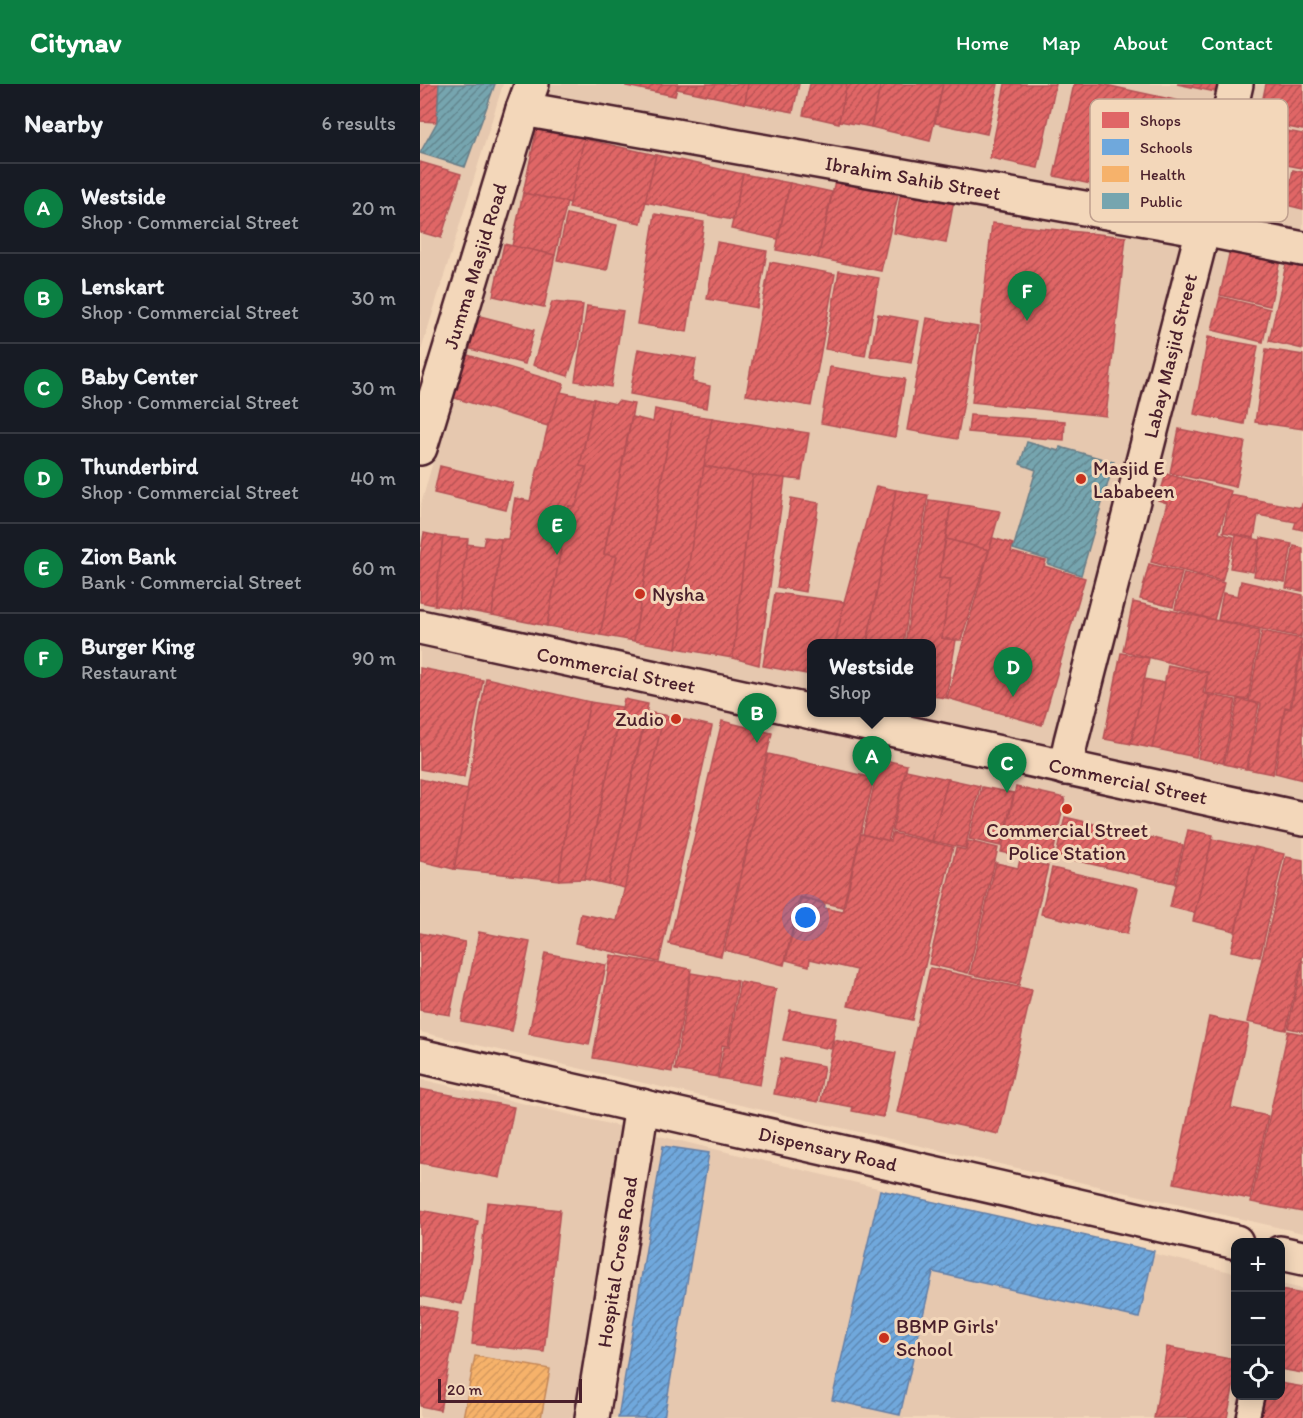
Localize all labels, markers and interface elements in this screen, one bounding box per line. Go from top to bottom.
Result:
text: Citynav [30,25,121,59]
text: Home [956,30,1009,55]
text: Map [1042,30,1081,55]
text: About [1114,30,1168,55]
text: Contact [1201,30,1273,55]
legend [1090,99,1288,222]
text: Nearby [24,107,103,139]
text: 6 results [322,111,396,135]
text: Shops [1140,111,1181,130]
text: Schools [1140,138,1193,157]
street label: Ibrahim Sahib Street [823,151,1003,205]
text: Health [1140,165,1186,184]
street label: Jumma Masjid Road [438,180,512,352]
text: Westside [81,183,166,210]
text: Public [1140,192,1182,211]
text: A [37,196,50,220]
text: 20 m [352,196,396,220]
text: Shop · Commercial Street [81,210,299,234]
street label: Labay Masjid Street [1138,271,1202,441]
pin: F [1008,272,1046,321]
text: Lenskart [81,273,164,300]
text: B [37,286,50,310]
text: 30 m [351,286,396,310]
text: Shop · Commercial Street [81,300,299,324]
text: Baby Center [81,363,198,390]
text: C [37,376,50,400]
text: 30 m [351,376,396,400]
text: Shop · Commercial Street [81,390,299,414]
text: Thunderbird [81,453,198,480]
place label: Masjid E Lababeen [1093,456,1175,503]
text: D [37,466,50,490]
text: 40 m [350,466,396,490]
marker: Masjid E Lababeen [1074,472,1088,486]
text: Shop · Commercial Street [81,480,299,504]
pin: E [538,506,576,555]
text: Zion Bank [81,543,176,570]
text: E [38,556,49,580]
text: 60 m [352,556,396,580]
text: Bank · Commercial Street [81,570,301,594]
place label: Nysha [652,582,705,606]
marker: Nysha [633,587,647,601]
text: Burger King [81,633,195,660]
popup [807,639,936,717]
street label: Commercial Street [534,641,698,699]
text: F [38,646,49,670]
text: 90 m [352,646,396,670]
pin: D [994,648,1032,697]
text: Westside [829,653,914,680]
text: Restaurant [81,660,177,684]
text: Shop [829,680,871,704]
pin: B [738,694,776,743]
place label: Zudio [615,707,664,731]
marker: Zudio [669,712,683,726]
pin: A [852,736,892,786]
pin: C [988,744,1026,793]
street label: Commercial Street [1046,752,1210,810]
marker: Commercial Street Police Station [1060,802,1074,816]
place label: Commercial Street Police Station [986,818,1148,865]
your location [791,903,820,932]
street label: Dispensary Road [756,1121,900,1177]
street label: Hospital Cross Road [592,1175,642,1349]
map controls [1231,1238,1285,1400]
button: + [1231,1238,1285,1292]
button: − [1231,1292,1285,1346]
place label: BBMP Girls' School [896,1314,998,1361]
marker: BBMP Girls' School [877,1331,891,1345]
button: locate [1231,1346,1285,1400]
scale bar [438,1376,582,1404]
text: 20 m [447,1380,482,1399]

